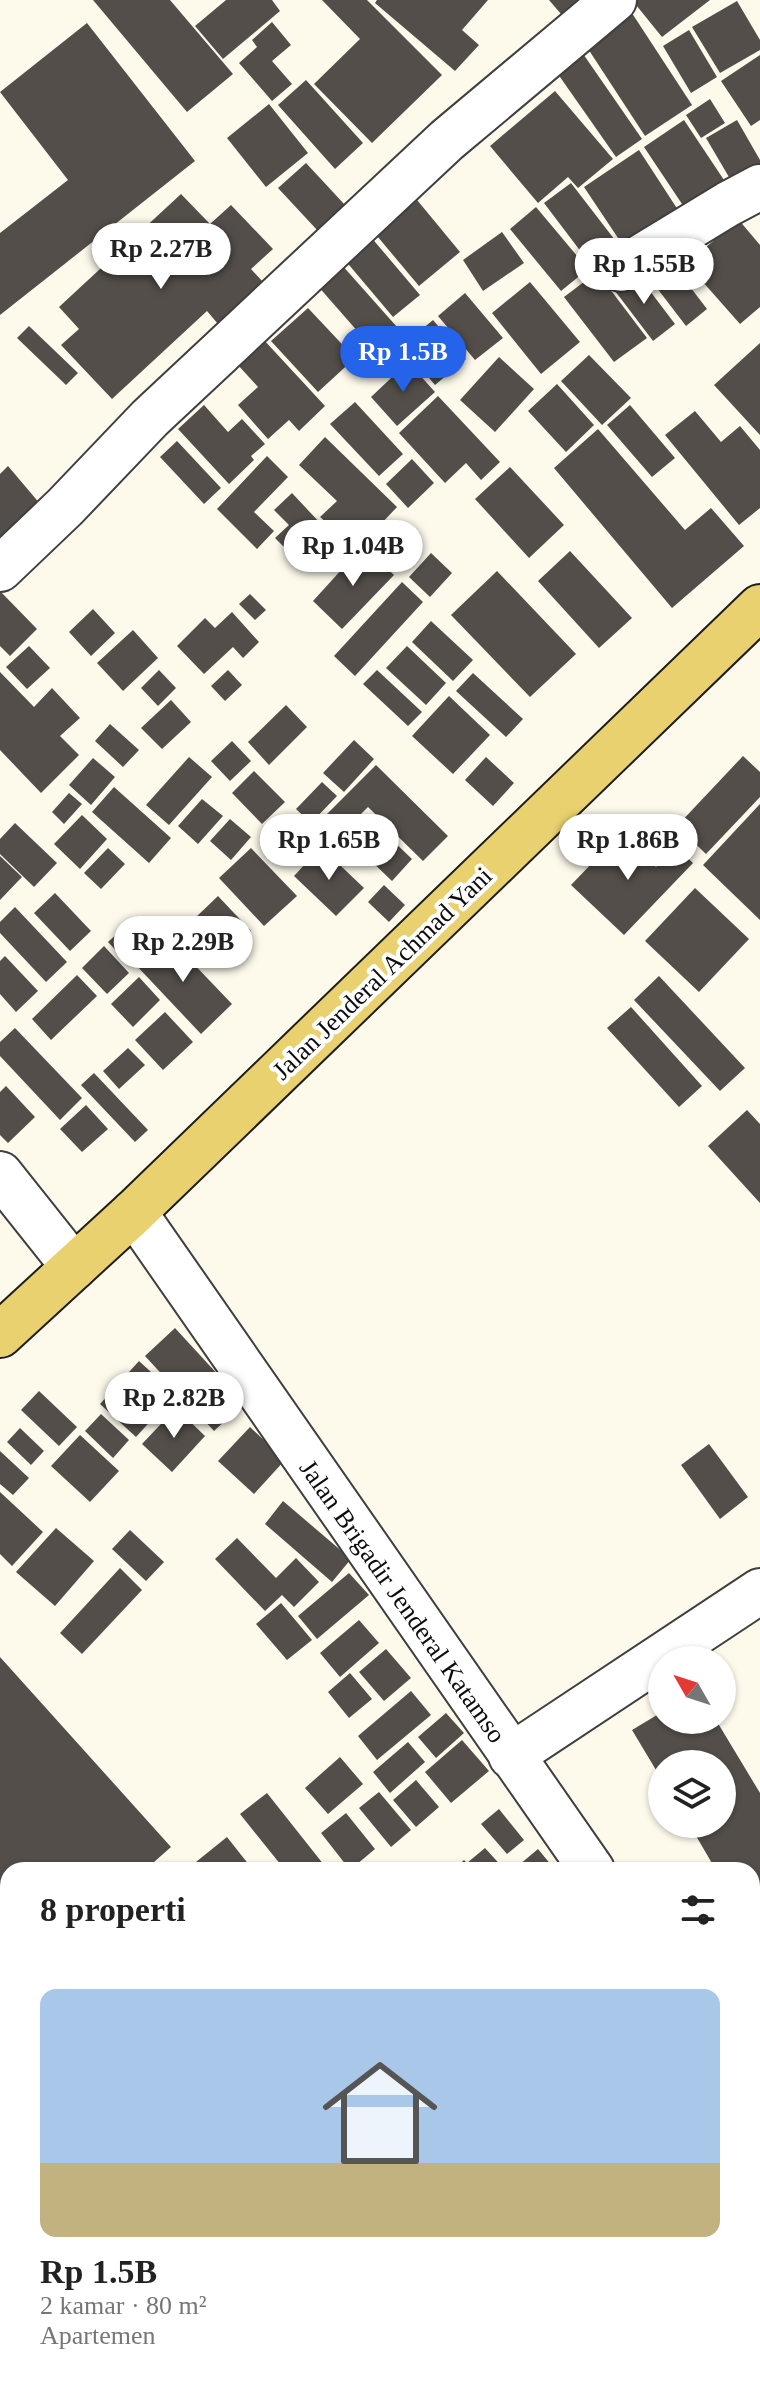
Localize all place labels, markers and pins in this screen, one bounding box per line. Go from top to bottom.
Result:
pin: Rp 2.27B [78,223,244,291]
pin: Rp 1.55B [561,238,727,306]
pin: Rp 1.5B [329,326,477,394]
pin: Rp 1.04B [270,520,436,588]
pin: Rp 1.65B [246,814,412,882]
pin: Rp 1.86B [545,814,711,882]
pin: Rp 2.29B [100,916,266,984]
pin: Rp 2.82B [91,1372,257,1440]

